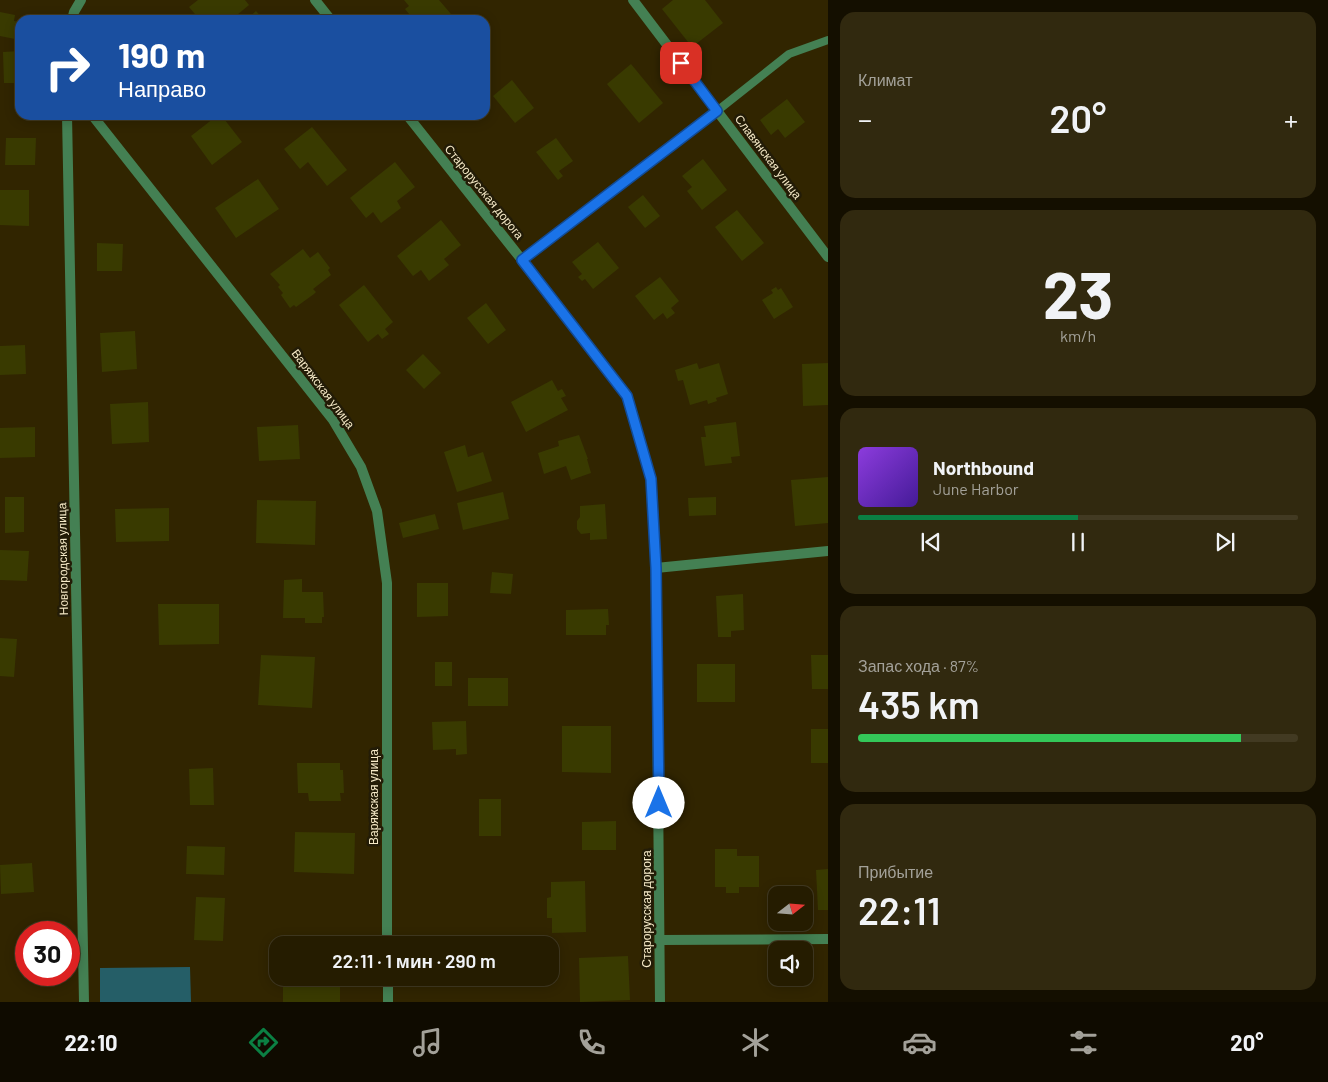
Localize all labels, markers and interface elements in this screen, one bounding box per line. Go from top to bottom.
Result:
text: 190 m [118,33,205,75]
icon: right [35,35,100,100]
pin [660,42,702,84]
icon: arrive [667,49,695,77]
text: Климат [858,70,912,89]
text: Направо [118,75,206,101]
text: 20° [1050,95,1106,141]
text: − [858,102,872,136]
text: + [1284,102,1298,136]
street label: Славянская улица [732,112,805,202]
street label: Старорусская дорога [442,141,527,242]
text: 23 [1043,254,1113,332]
text: km/h [1060,326,1096,345]
street label: Варяжская улица [289,346,358,432]
text: Northbound [933,456,1034,479]
text: June Harbor [933,479,1019,498]
street label: Новгородская улица [54,502,71,615]
icon: previous [917,528,945,556]
icon: pause [1064,528,1092,556]
icon: next [1211,528,1239,556]
text: Запас хода · 87% [858,656,979,675]
text: 435 km [858,681,980,727]
street label: Варяжская улица [366,749,381,845]
position arrow [632,776,684,828]
street label: Старорусская дорога [639,850,654,968]
text: Прибытие [858,862,933,881]
north arrow [768,886,812,931]
map controls [768,886,813,986]
text: 22:11 [858,887,940,933]
speed limit sign: 30 [15,921,80,986]
button: sound [768,941,813,986]
text: 22:11 · 1 мин · 290 m [332,949,496,972]
icon: directions [246,1025,281,1060]
icon: music [410,1025,445,1060]
icon: phone [574,1025,609,1060]
icon: climate [738,1025,773,1060]
icon: car [902,1025,937,1060]
icon: filters [1066,1025,1101,1060]
text: 22:10 [64,1029,117,1055]
text: 20° [1230,1029,1264,1055]

